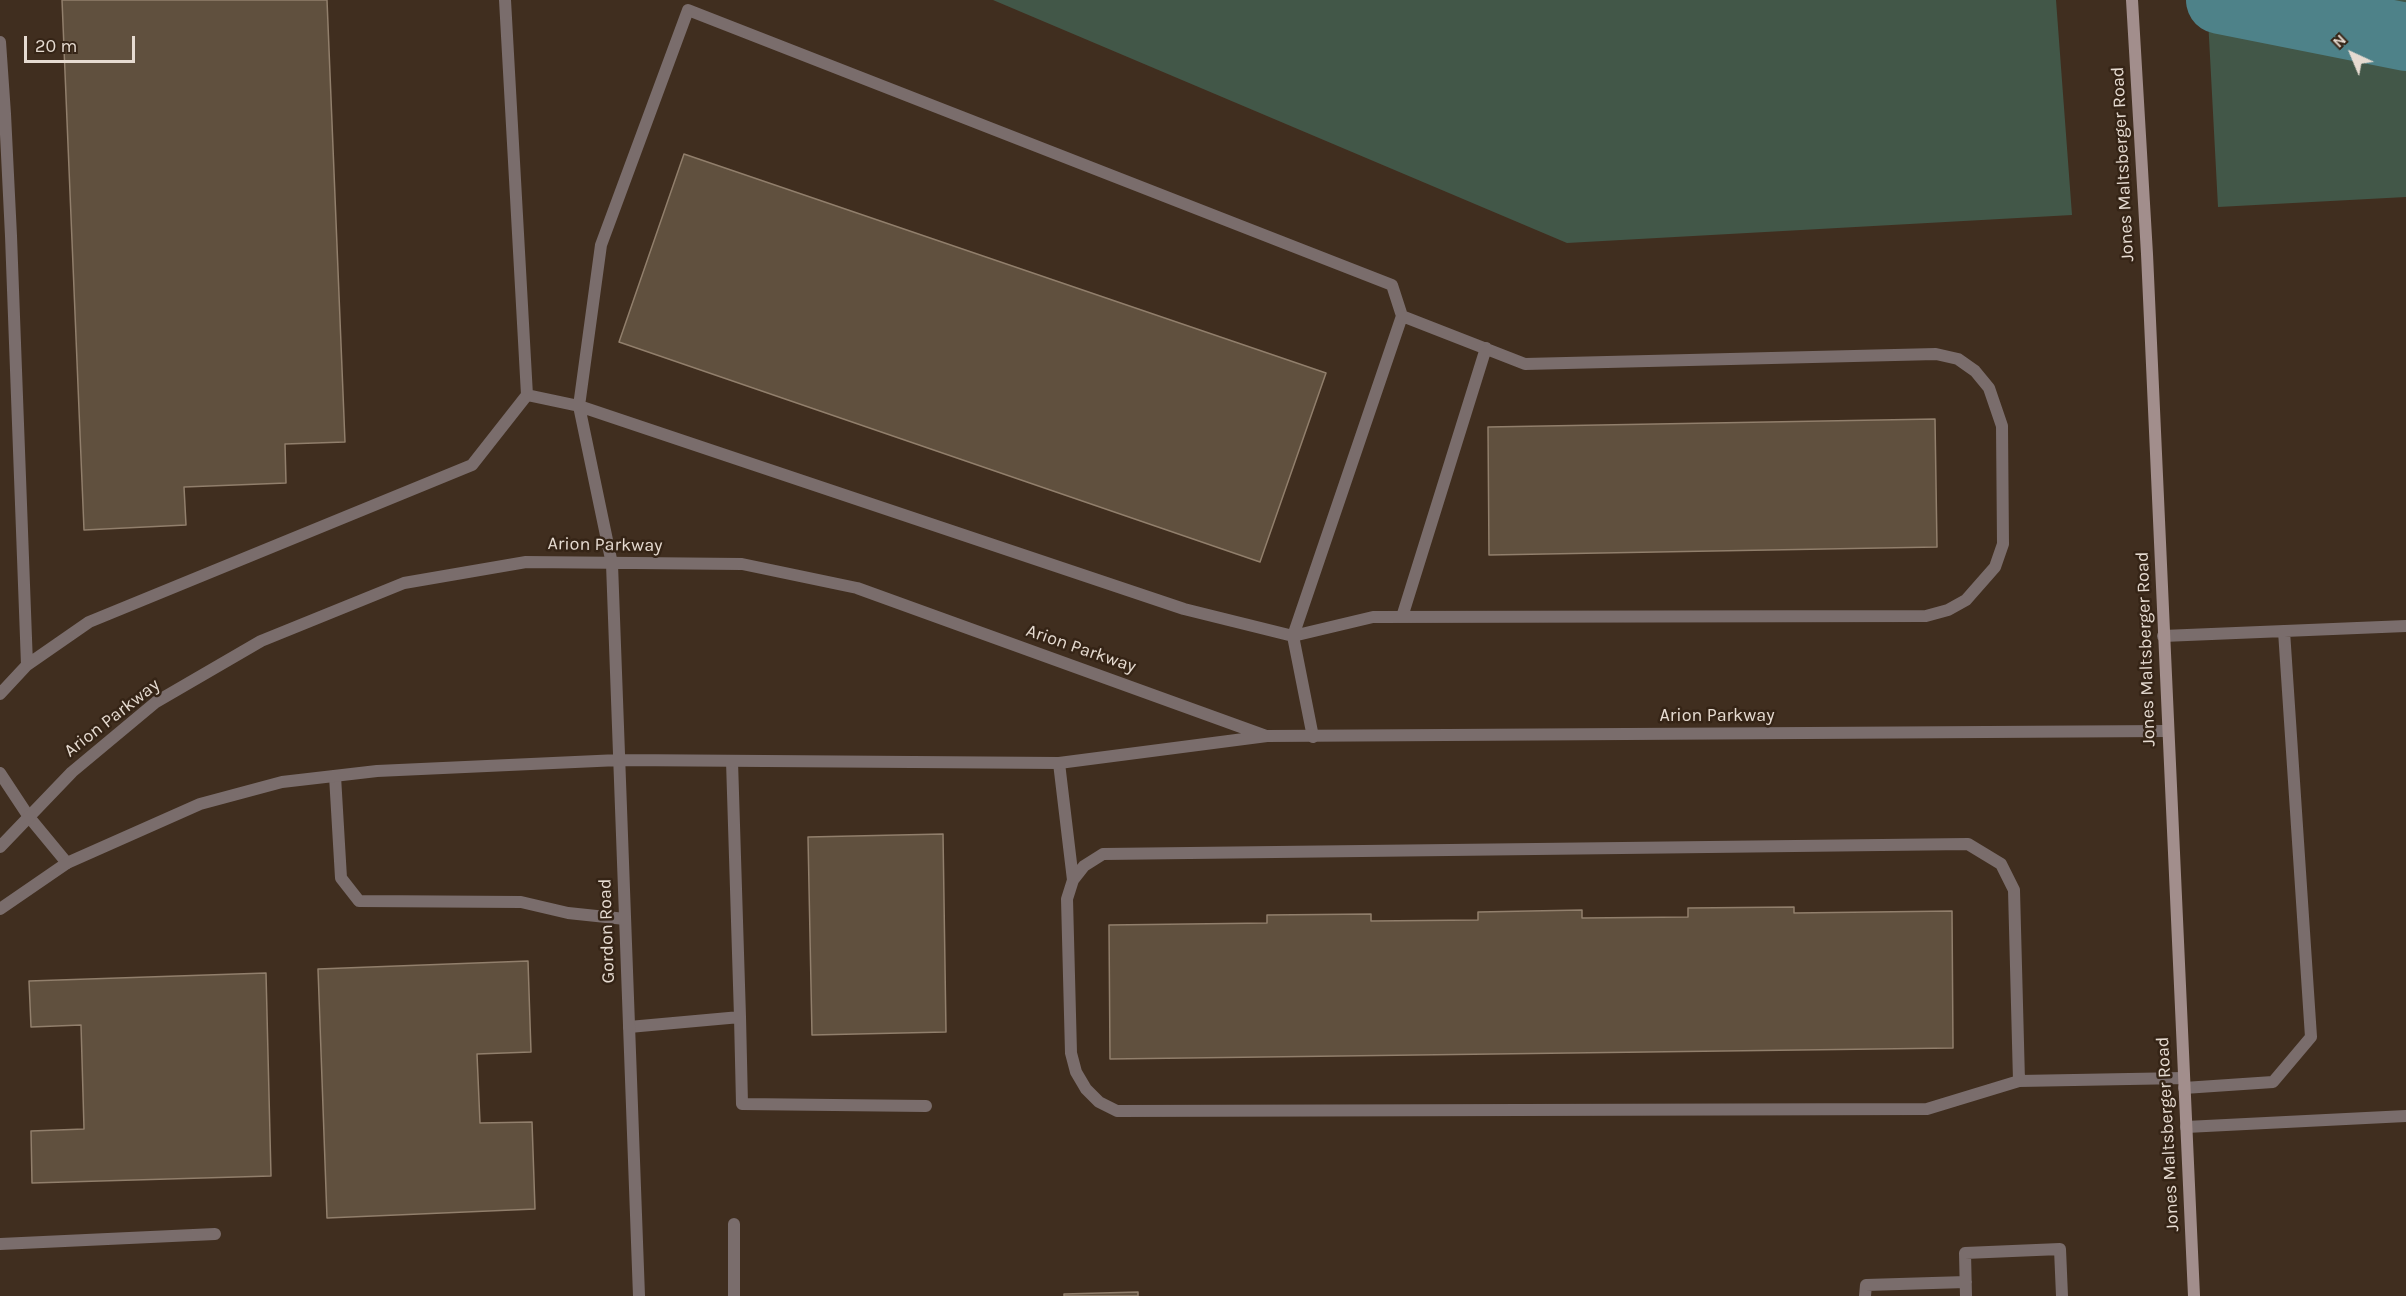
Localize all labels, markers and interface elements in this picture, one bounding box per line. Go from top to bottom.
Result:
scale bar [27,24,138,62]
north arrow [2322,24,2382,84]
text: N [2328,30,2350,52]
text: 20 m [35,35,77,57]
street label: Jones Maltsberger Road [2107,66,2139,262]
street label: Arion Parkway [547,533,663,557]
street label: Jones Maltsberger Road [2132,551,2160,747]
street label: Arion Parkway [1023,620,1139,678]
street label: Arion Parkway [60,674,164,762]
street label: Arion Parkway [1659,705,1775,727]
street label: Gordon Road [594,878,620,984]
street label: Jones Maltsberger Road [2152,1036,2184,1232]

